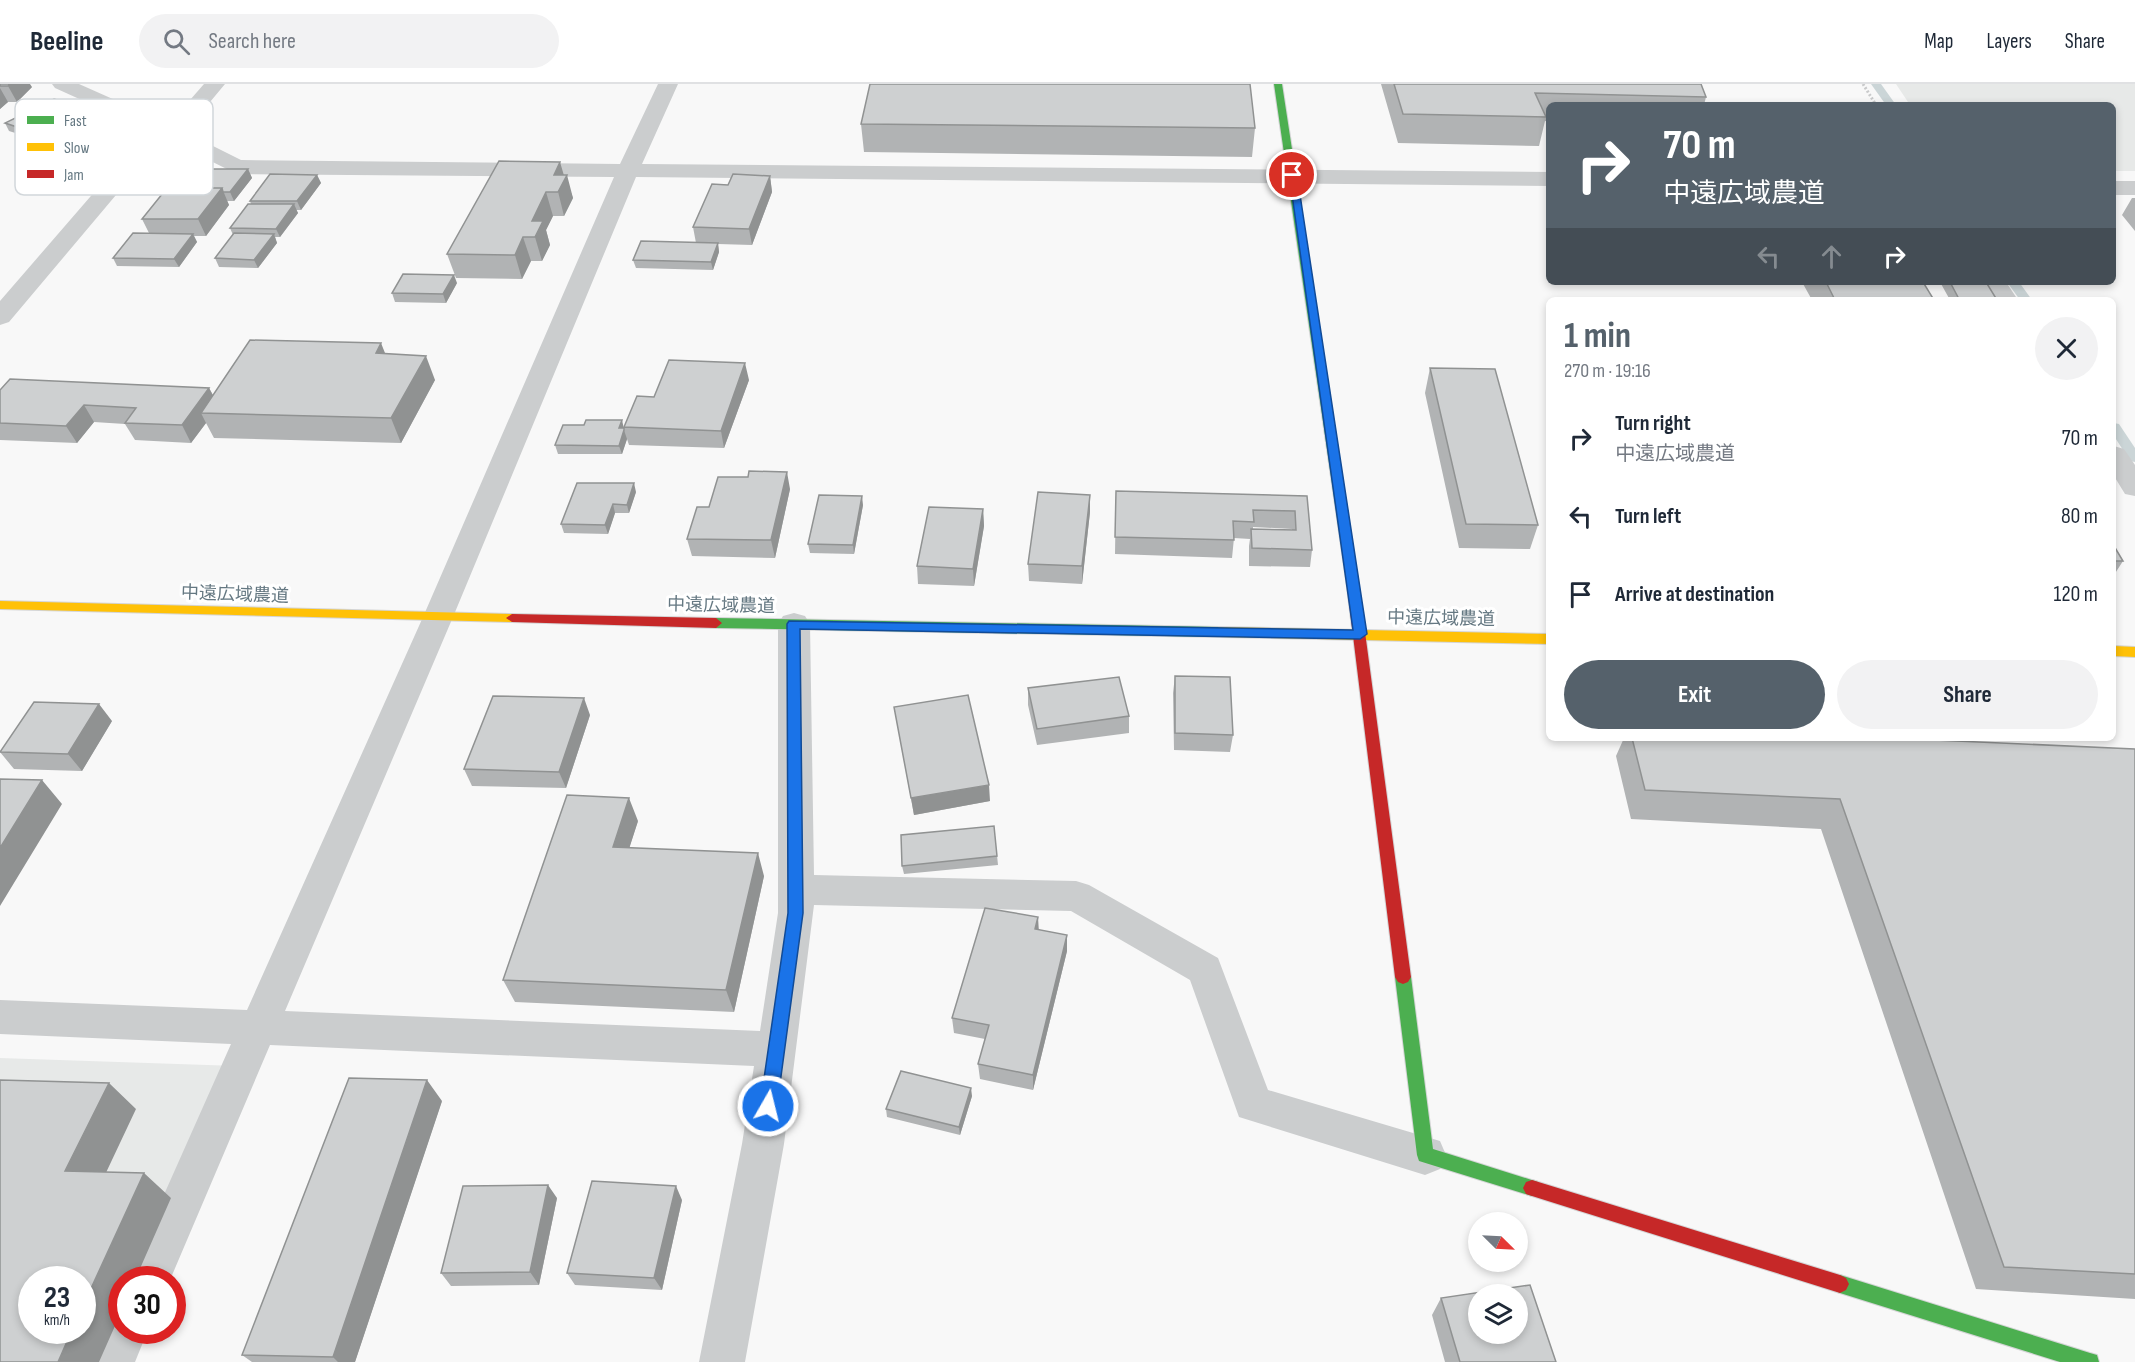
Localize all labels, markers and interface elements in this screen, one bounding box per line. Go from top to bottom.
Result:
search box [139,14,559,68]
text: Beeline [30,25,103,58]
icon: search [160,25,193,58]
text: Search here [208,28,296,55]
text: Map [1924,29,1953,54]
text: Layers [1986,29,2032,54]
text: Share [2065,29,2105,54]
legend [15,99,213,195]
text: Fast [64,112,87,131]
text: 70 m [1663,120,1736,171]
icon: right [1564,126,1642,204]
text: Slow [64,139,89,158]
pin [1266,149,1317,200]
icon: arrive [1275,158,1308,191]
text: Jam [63,166,84,185]
text: 中遠広域農道 [1663,178,1825,210]
icon: left [1752,240,1785,273]
icon: ahead [1815,240,1848,273]
icon: right [1878,240,1911,273]
text: 1 min [1564,315,1631,358]
button: close [2035,317,2098,380]
text: 270 m · 19:16 [1564,359,1651,383]
text: Turn right [1615,410,1691,437]
icon: right [1564,422,1597,455]
text: 70 m [2062,425,2098,452]
text: 中遠広域農道 [1615,442,1735,466]
icon: left [1564,500,1597,533]
text: Turn left [1615,503,1681,530]
text: 80 m [2061,503,2098,530]
icon: arrive [1564,578,1597,611]
text: Arrive at destination [1615,581,1774,608]
text: 120 m [2054,581,2098,608]
street label: 中遠広域農道 [181,582,289,607]
street label: 中遠広域農道 [667,594,775,617]
street label: 中遠広域農道 [1387,607,1495,630]
button: Exit [1564,660,1825,729]
button: Share [1837,660,2098,729]
position arrow [736,1074,800,1138]
north arrow [1468,1212,1528,1272]
map controls [1468,1212,1528,1344]
speed limit sign: 30 [108,1266,186,1344]
text: 23 [44,1280,70,1316]
button: layers [1468,1284,1528,1344]
text: km/h [44,1311,70,1330]

